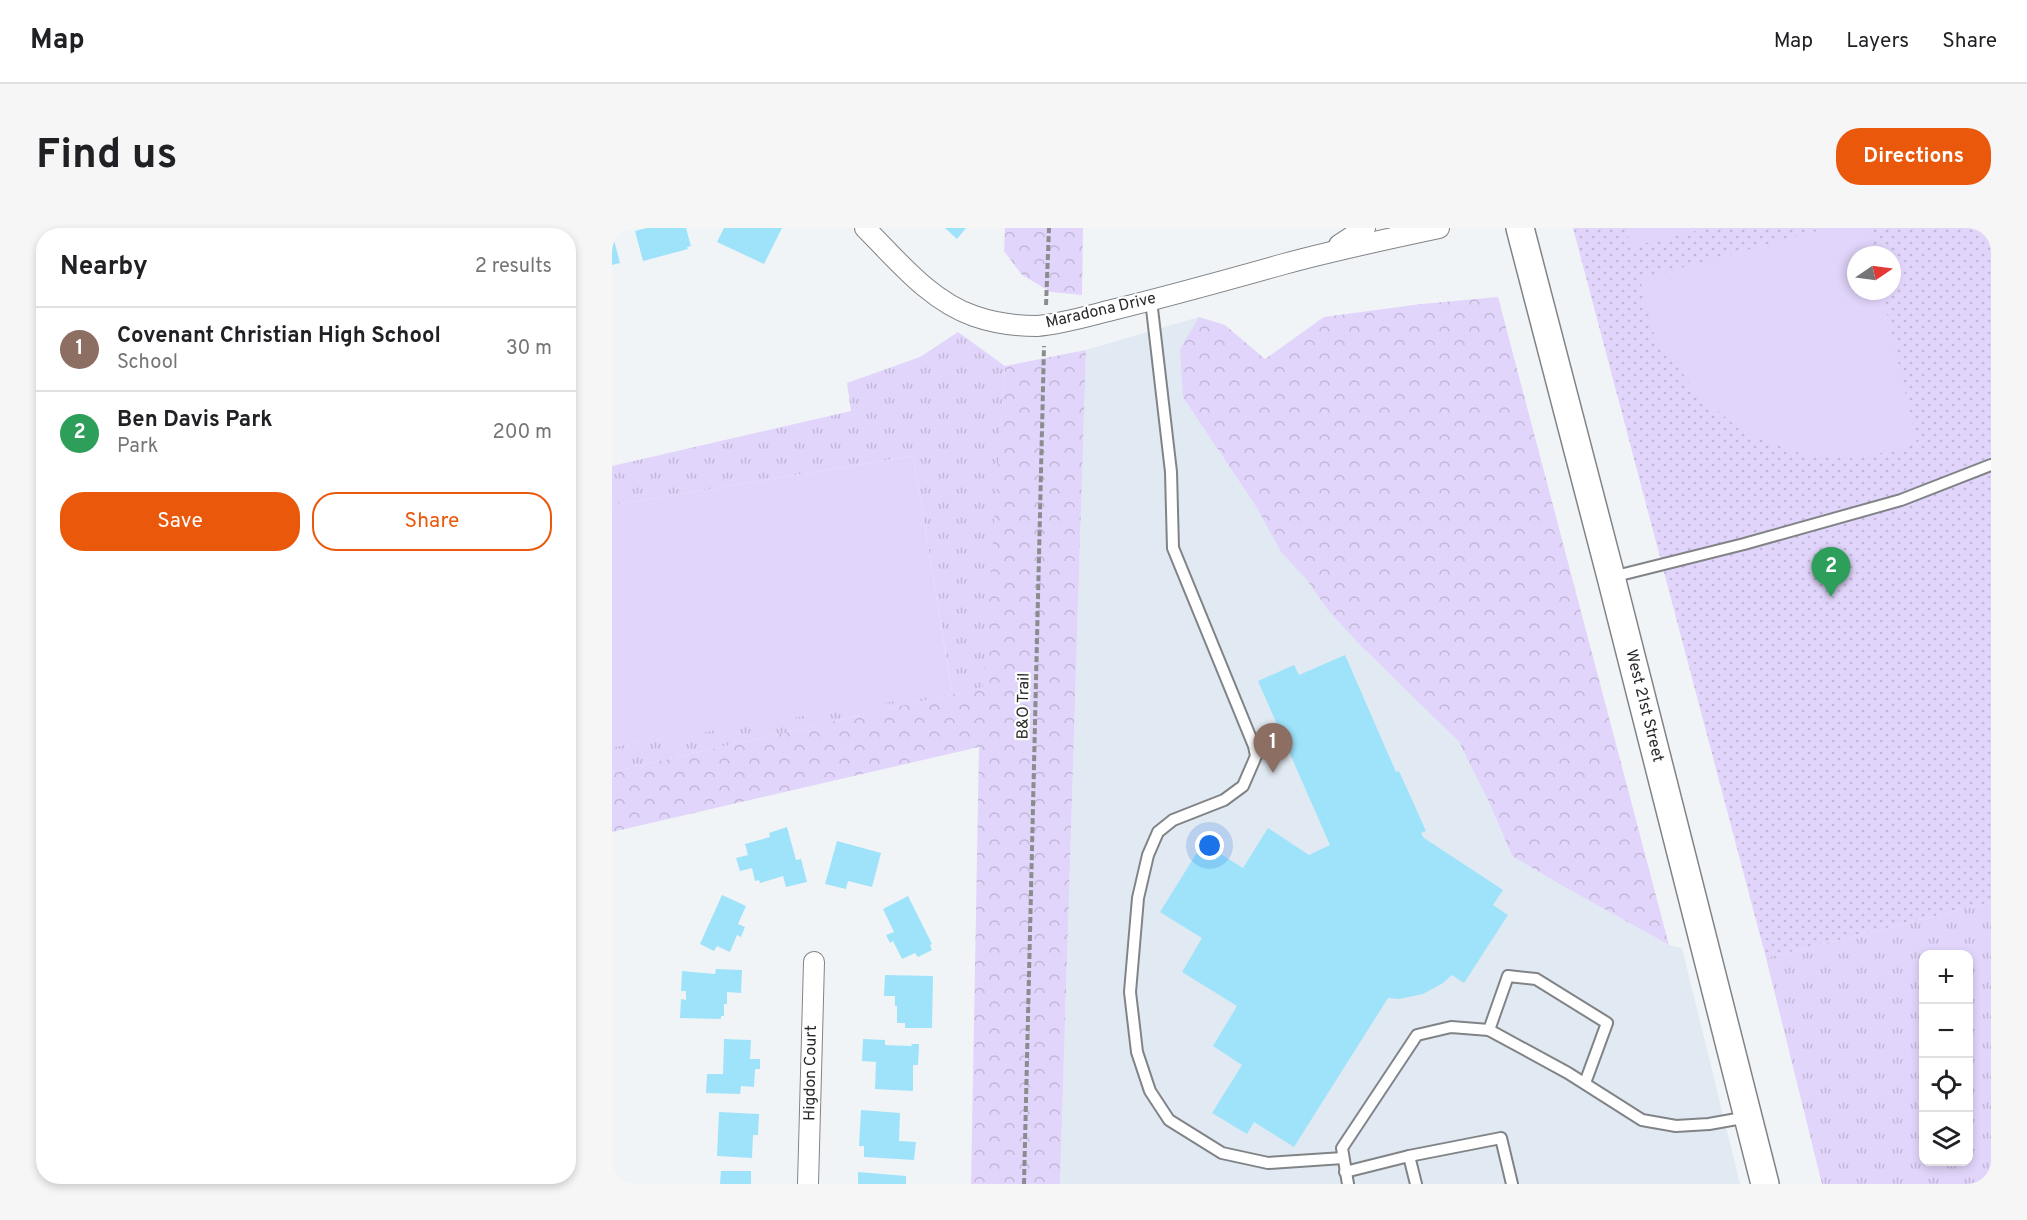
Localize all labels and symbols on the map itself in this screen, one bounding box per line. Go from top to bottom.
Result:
north arrow [1847,246,1901,300]
street label: Maradona Drive [1044,289,1158,333]
pin: 2 [1812,548,1850,597]
street label: West 21st Street [1620,648,1668,764]
street label: B&O Trail [1013,673,1035,739]
pin: 1 [1254,724,1292,773]
your location [1195,831,1224,860]
street label: Higdon Court [800,1025,822,1121]

